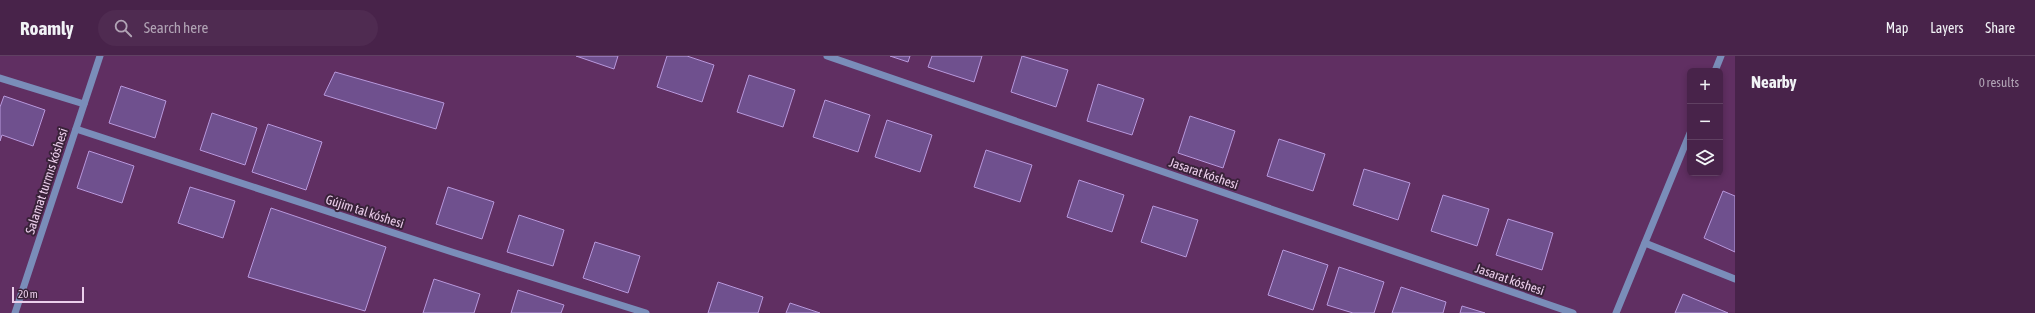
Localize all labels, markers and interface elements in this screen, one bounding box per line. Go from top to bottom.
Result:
search box [98,10,378,46]
text: Roamly [20,17,74,39]
icon: search [112,17,134,39]
text: Search here [144,19,208,36]
text: Map [1886,20,1908,36]
text: Layers [1930,20,1963,36]
text: Share [1985,20,2015,36]
map controls [1687,68,1723,176]
button: + [1687,68,1723,104]
text: Nearby [1751,72,1797,92]
text: 0 results [1979,75,2019,90]
button: − [1687,104,1723,140]
street label: Salamat turmıs kóshesi [22,126,71,236]
button: layers [1687,140,1723,176]
street label: Jasarat kóshesi [1167,155,1240,192]
street label: Gújim tal kóshesi [324,192,406,231]
street label: Jasarat kóshesi [1473,261,1546,298]
scale bar [12,285,84,304]
text: 20 m [18,288,38,300]

